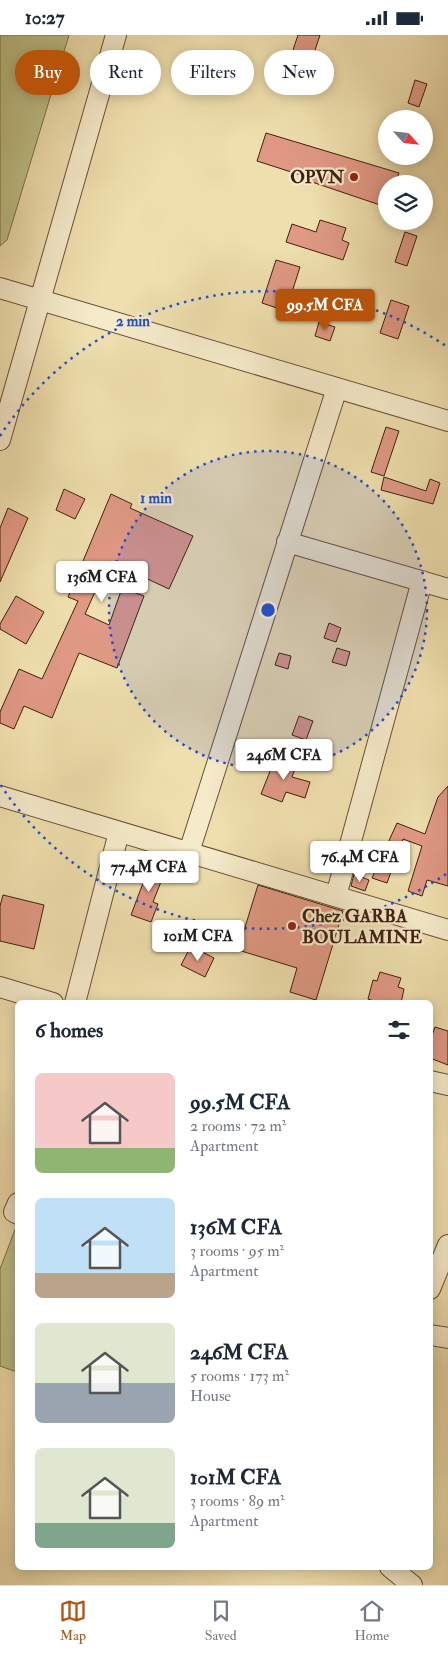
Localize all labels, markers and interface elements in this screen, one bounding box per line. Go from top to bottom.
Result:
text: 10:27 [25,6,64,30]
chip: Buy [15,50,80,95]
chip: Rent [90,50,161,95]
chip: Filters [171,50,254,95]
chip: New [264,50,334,95]
north arrow [378,110,432,165]
map controls [378,110,433,230]
place label: OPVN [290,166,345,189]
marker: OPVN [348,171,360,183]
button: layers [378,175,433,230]
pin: 99.5M CFA [268,289,382,331]
text: 99.5M CFA [287,295,363,315]
text: 2 min [116,312,150,331]
text: 1 min [140,489,172,508]
pin: 136M CFA [50,561,154,603]
text: 136M CFA [67,567,137,587]
centre of rings [259,601,277,619]
pin: 246M CFA [232,739,336,781]
text: 246M CFA [246,745,322,765]
pin: 76.4M CFA [303,841,417,883]
text: 76.4M CFA [321,847,399,867]
pin: 77.4M CFA [92,851,206,893]
text: 77.4M CFA [111,857,187,877]
place label: Chez GARBA BOULAMINE [302,905,422,949]
pin: 101M CFA [146,919,250,962]
marker: Chez GARBA BOULAMINE [286,920,298,932]
text: 101M CFA [163,926,233,946]
icon: filters [385,1016,413,1044]
text: 6 homes [35,1017,103,1044]
text: 99.5M CFA [190,1089,290,1116]
icon: home [75,1093,135,1153]
text: 2 rooms · 72 m² [190,1116,286,1136]
text: Apartment [190,1136,258,1156]
text: 136M CFA [190,1214,282,1241]
icon: home [75,1218,135,1278]
text: 3 rooms · 95 m² [190,1241,284,1261]
text: Apartment [190,1261,258,1281]
text: 246M CFA [190,1339,289,1366]
icon: home [75,1343,135,1403]
text: 5 rooms · 173 m² [190,1366,289,1386]
text: House [190,1386,231,1406]
text: 101M CFA [190,1464,281,1491]
icon: home [75,1468,135,1528]
text: 3 rooms · 89 m² [190,1491,285,1511]
text: Apartment [190,1511,258,1531]
tab: Map [59,1597,87,1644]
tab: Saved [205,1597,237,1644]
tab: Home [354,1597,389,1644]

